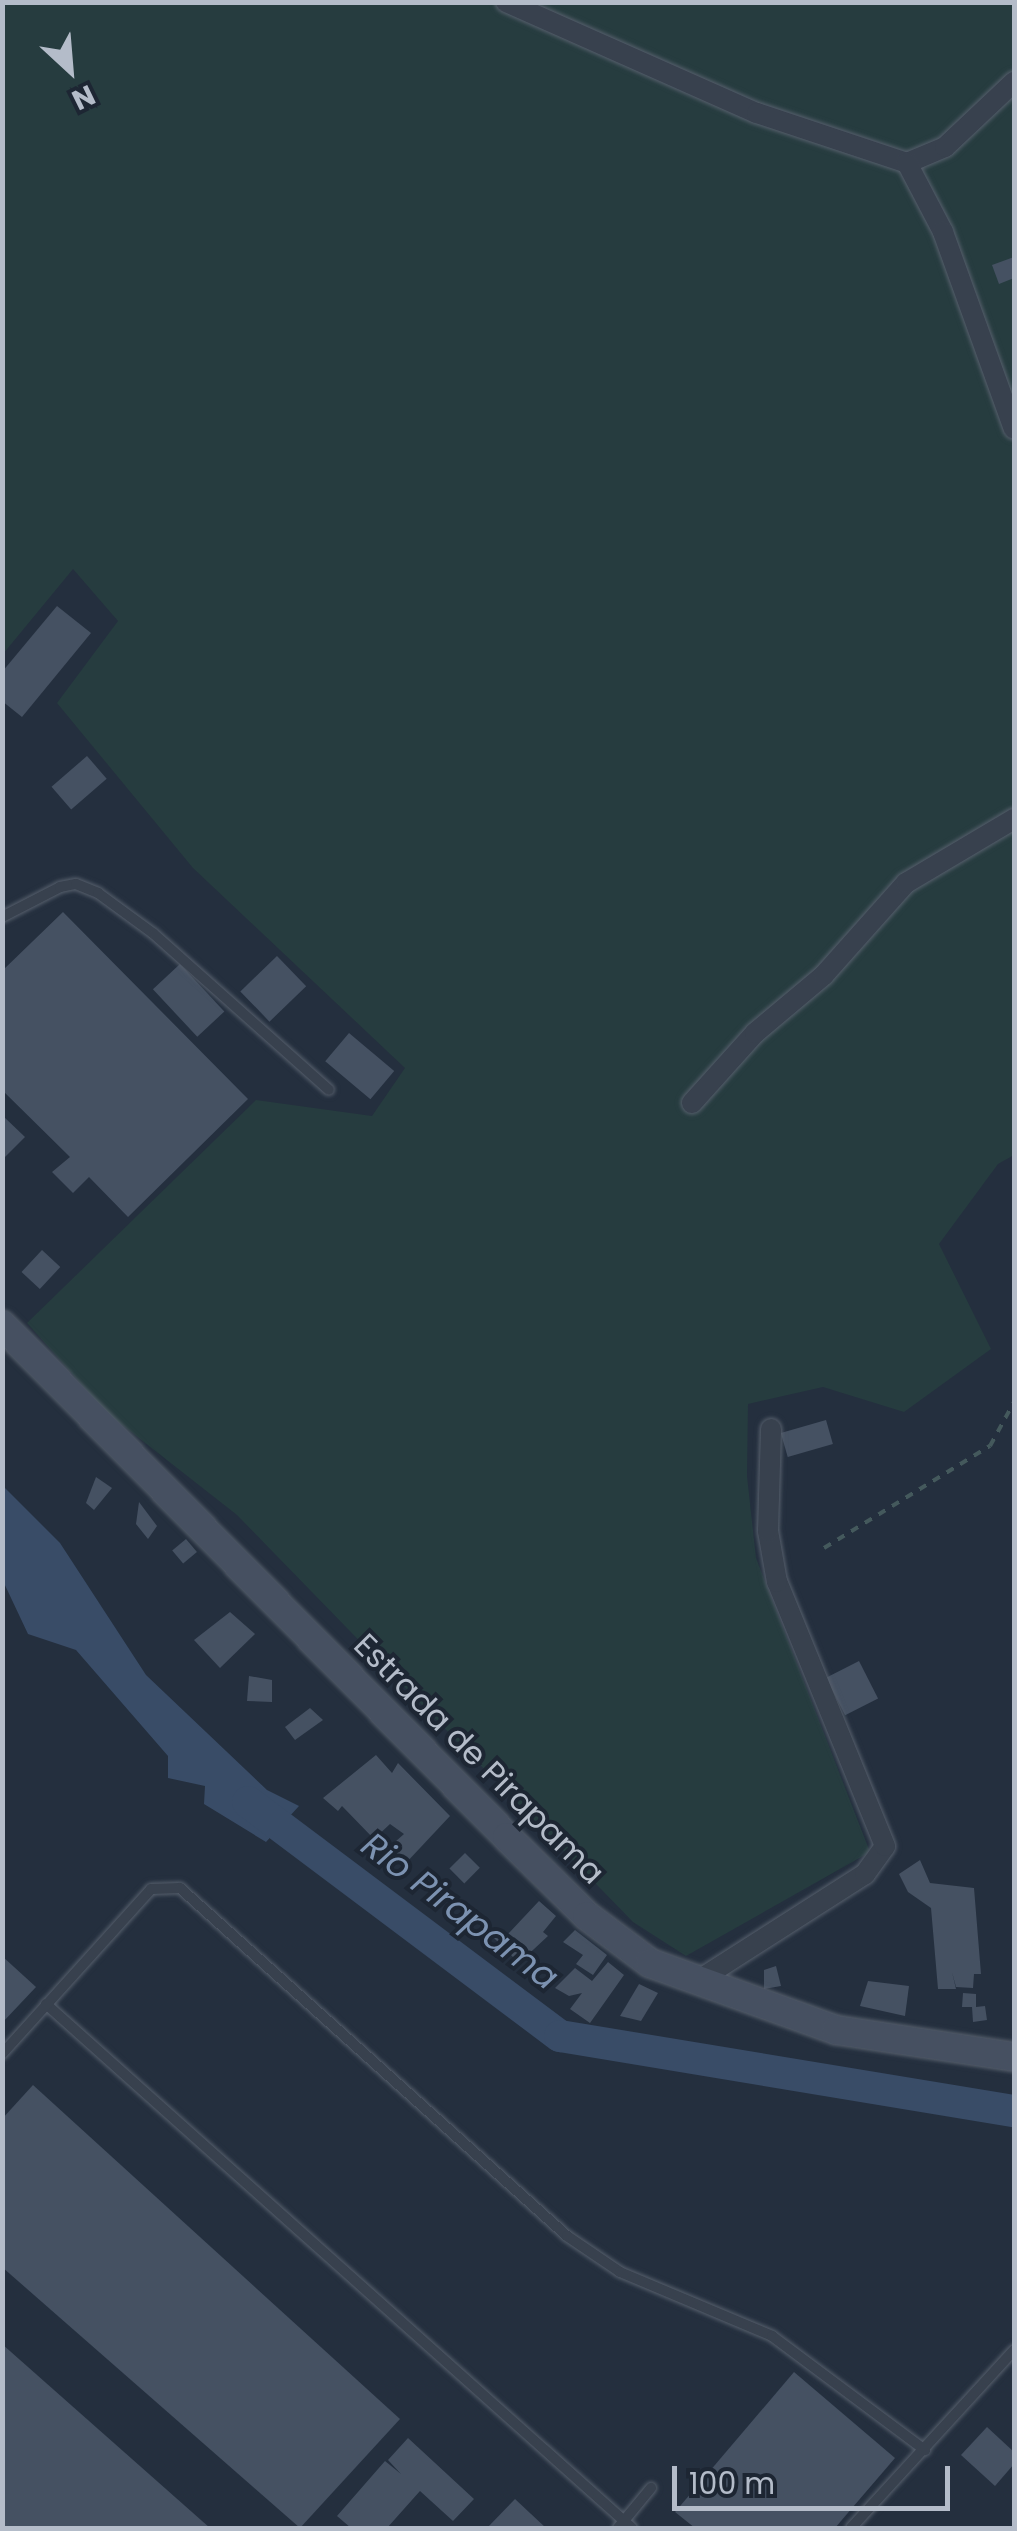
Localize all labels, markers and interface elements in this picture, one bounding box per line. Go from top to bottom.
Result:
north arrow [20,20,120,120]
text: N [65,75,101,120]
street label: Estrada de Pirapama [346,1626,612,1892]
water label: Rio Pirapama [353,1823,567,1999]
scale bar [677,2446,954,2508]
text: 100 m [689,2462,775,2505]

